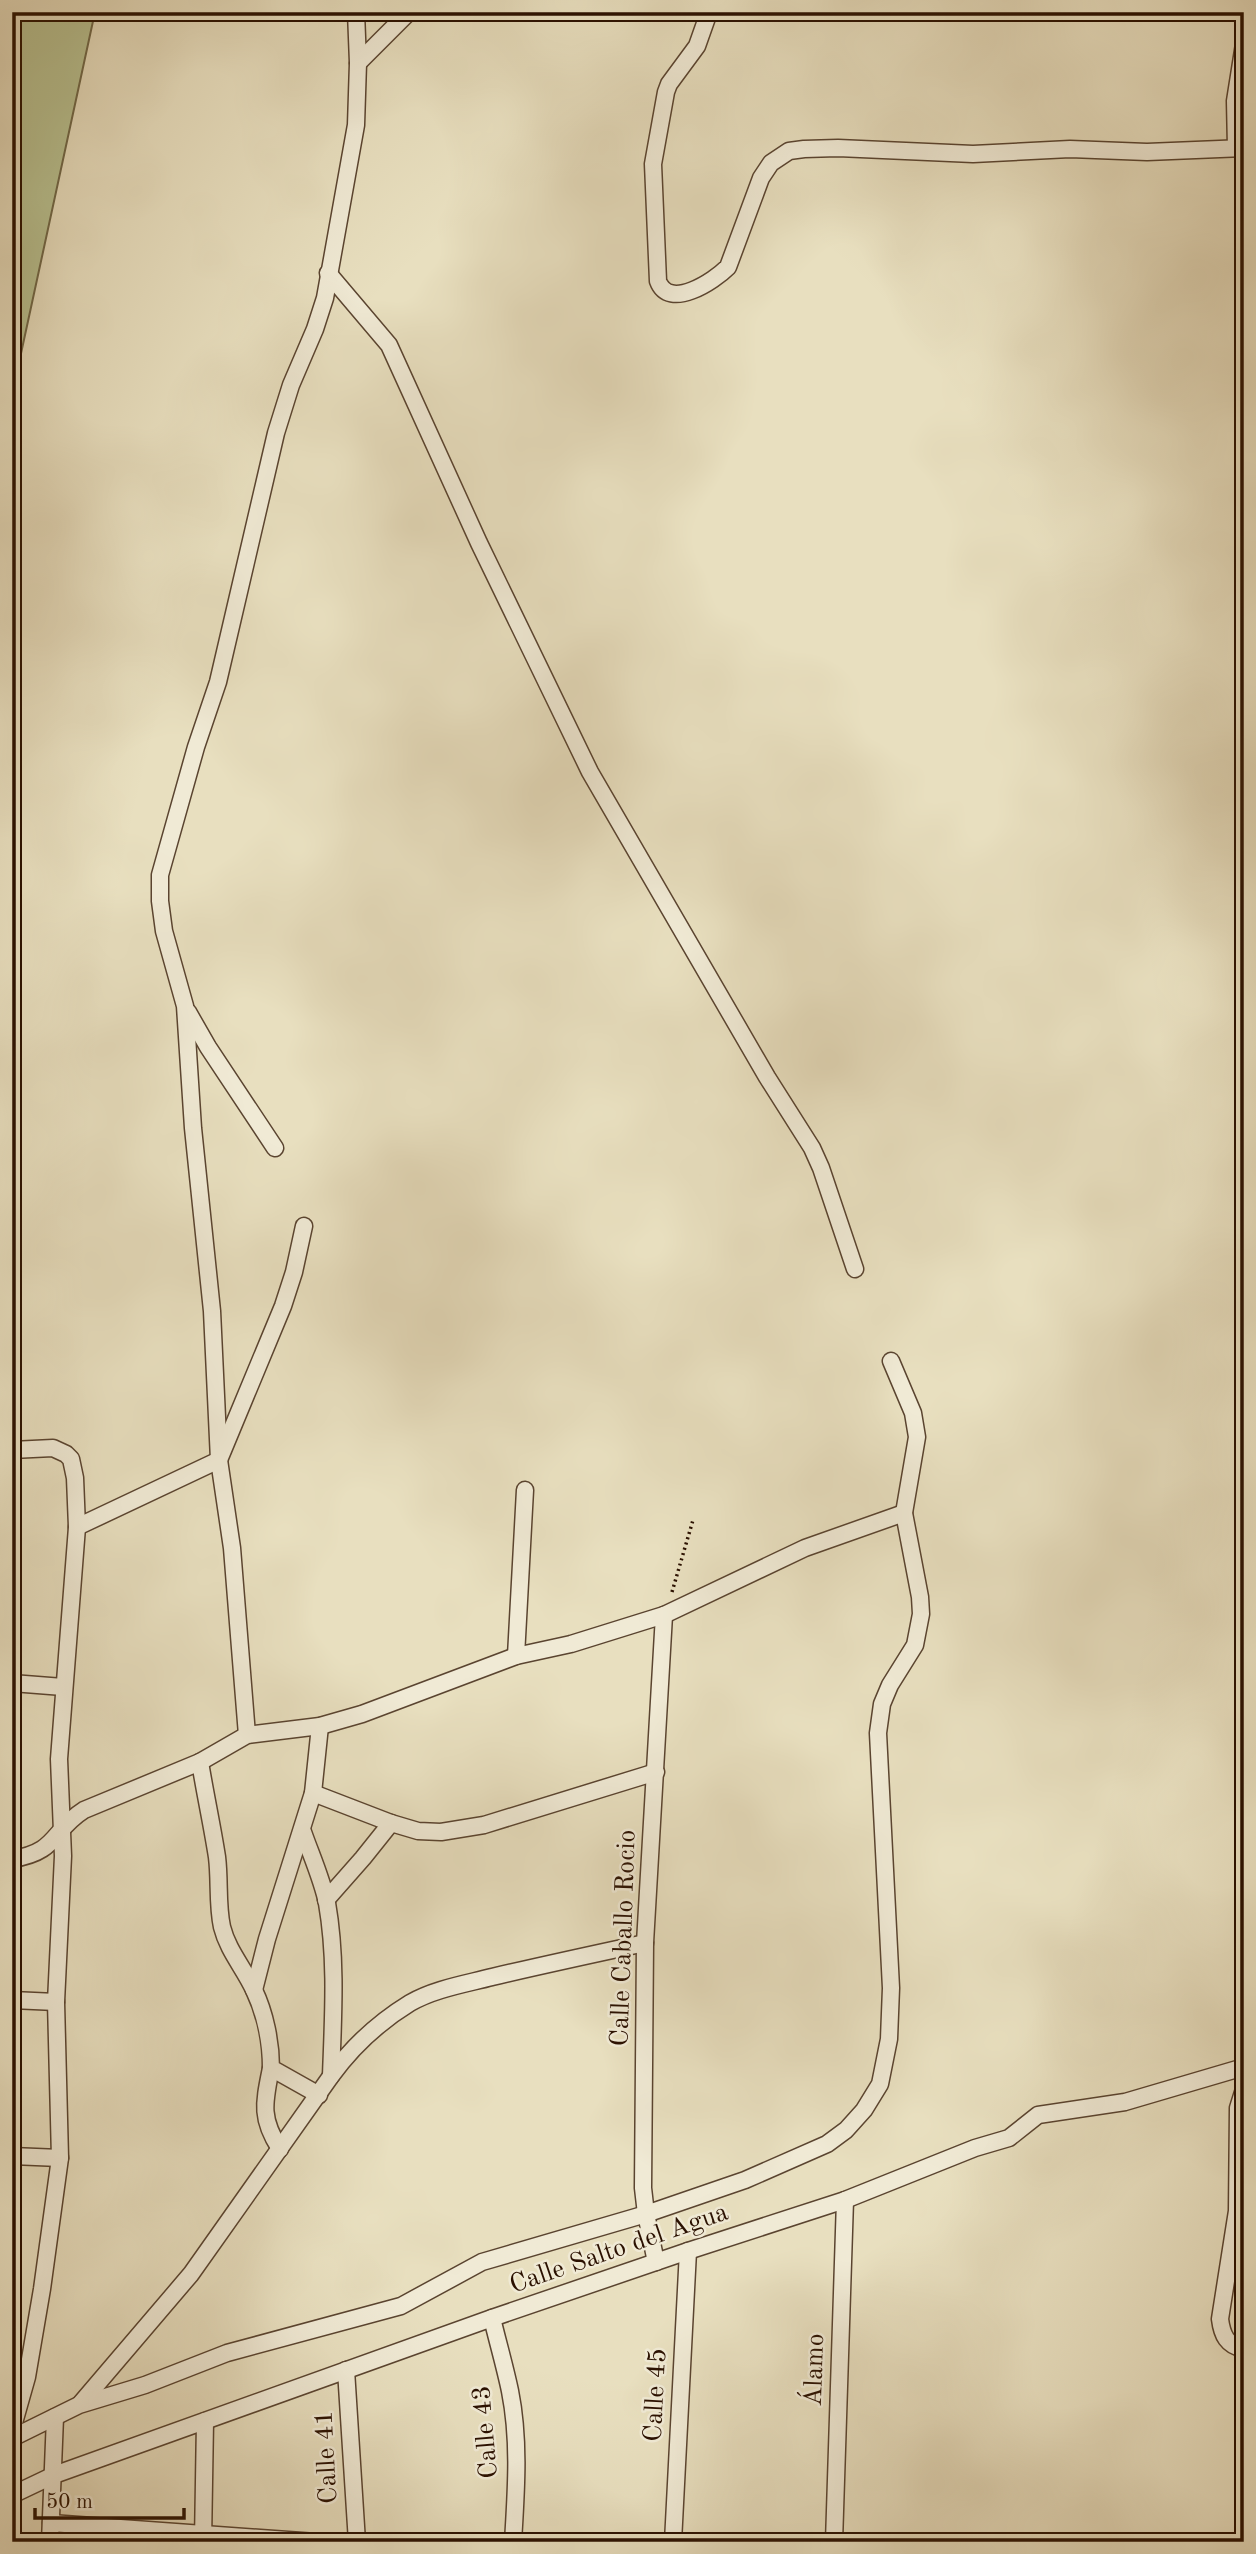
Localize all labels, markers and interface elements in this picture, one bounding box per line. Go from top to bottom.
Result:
street label: Calle Caballo Rocio [607,1829,641,2047]
street label: Calle Salto del Agua [506,2199,732,2299]
street label: Álamo [797,2333,829,2407]
street label: Calle 45 [641,2348,671,2442]
street label: Calle 43 [469,2384,503,2480]
street label: Calle 41 [312,2410,342,2504]
scale bar [35,2477,184,2521]
text: 50 m [46,2492,93,2513]

